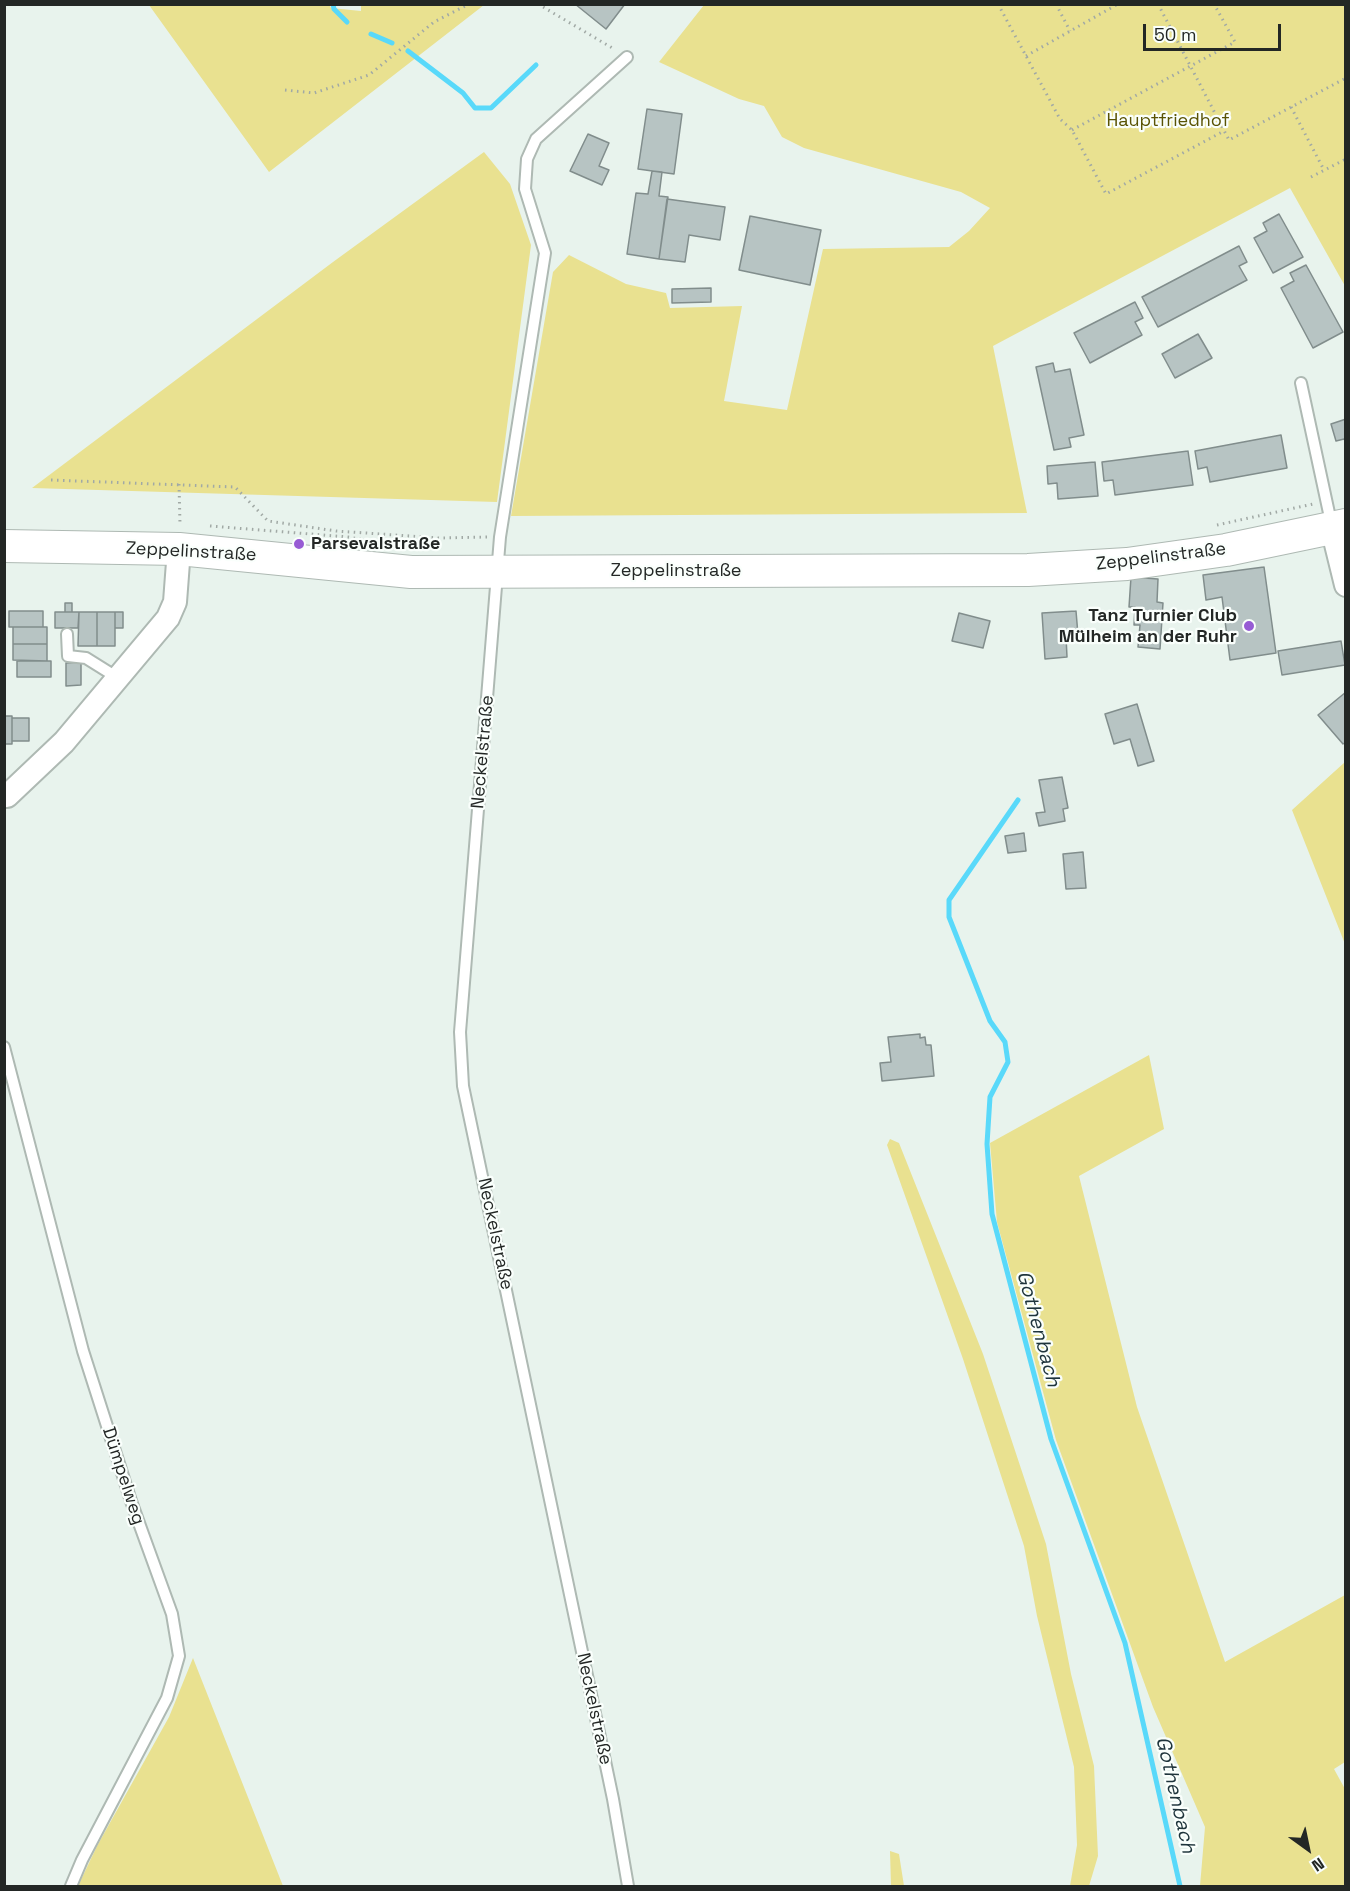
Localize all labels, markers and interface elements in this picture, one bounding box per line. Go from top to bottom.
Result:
scale bar [1146,12,1284,50]
text: 50 m [1154,23,1196,46]
park label: Hauptfriedhof [1106,110,1230,132]
place label: Parsevalstraße [311,533,440,555]
marker: Parsevalstraße [292,537,306,551]
street label: Zeppelinstraße [125,538,257,566]
street label: Zeppelinstraße [1095,538,1227,576]
street label: Zeppelinstraße [611,560,741,582]
place label: Tanz Turnier Club Mülheim an der Ruhr [1059,605,1237,648]
marker: Tanz Turnier Club Mülheim an der Ruhr [1242,619,1256,633]
street label: Neckelstraße [467,694,499,810]
street label: Neckelstraße [473,1176,517,1292]
water label: Gothenbach [1011,1268,1065,1390]
street label: Dümpelweg [97,1424,149,1528]
street label: Neckelstraße [572,1651,616,1767]
water label: Gothenbach [1150,1734,1200,1856]
north arrow [1278,1819,1338,1879]
text: N [1308,1853,1328,1876]

